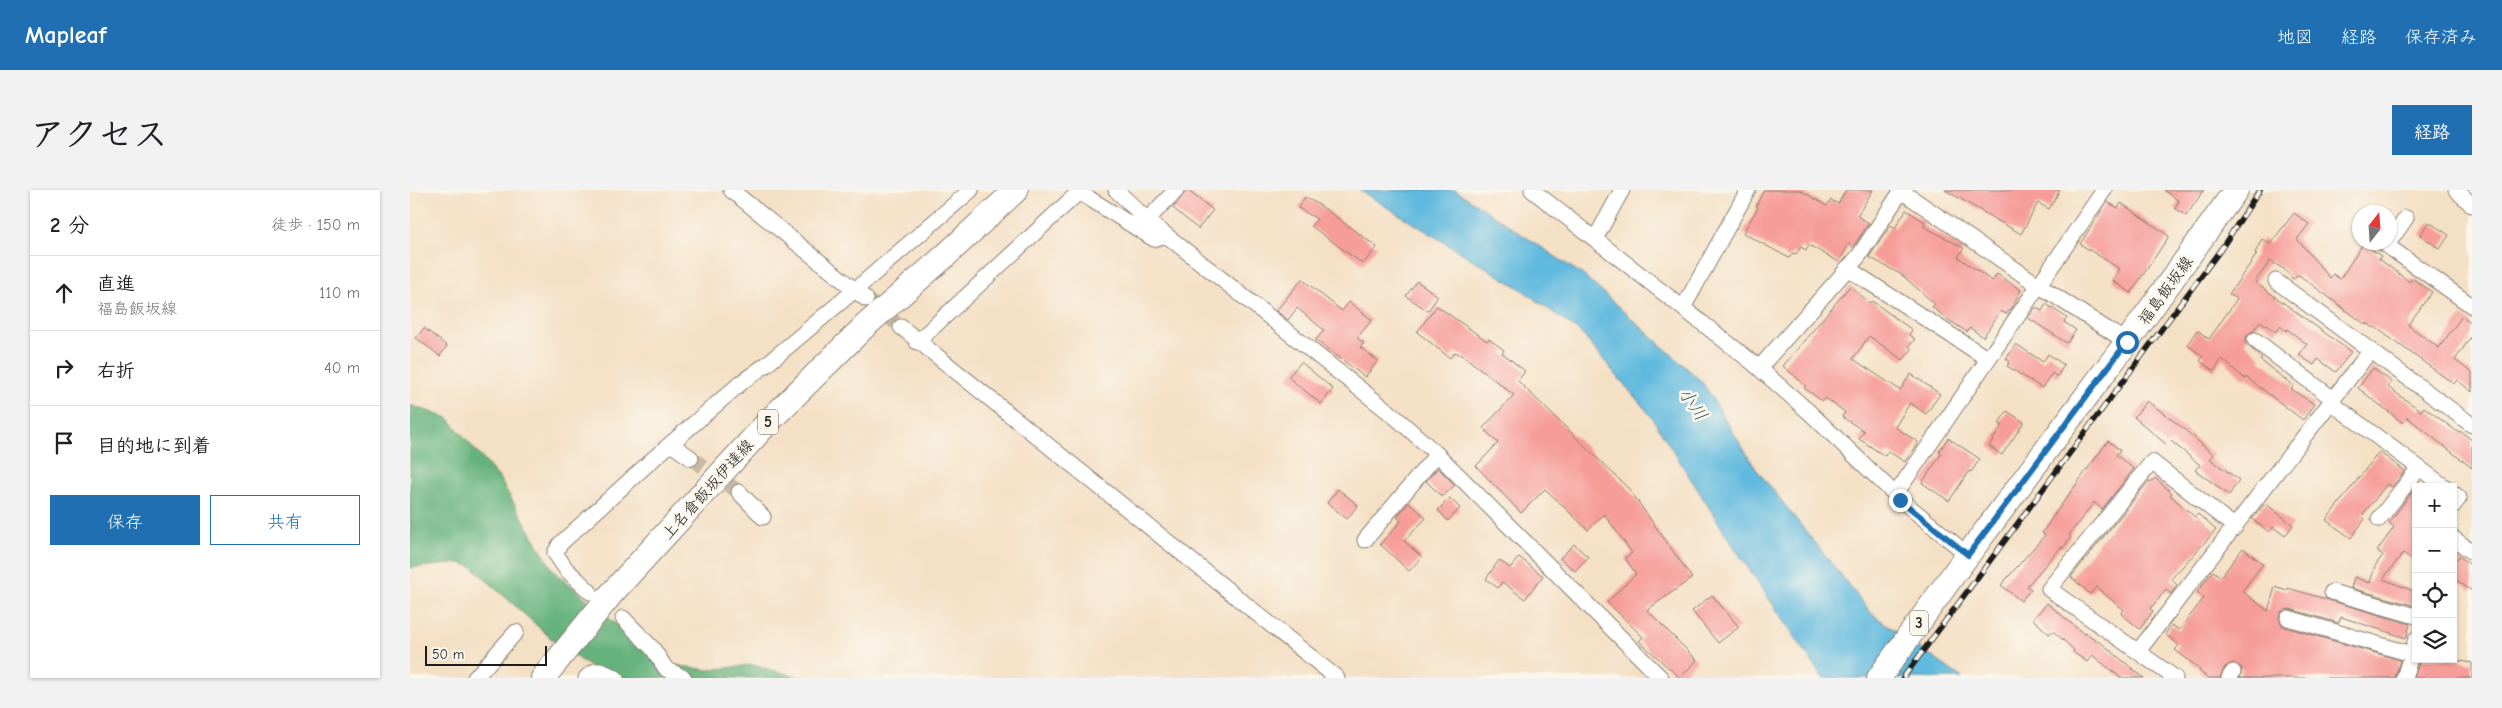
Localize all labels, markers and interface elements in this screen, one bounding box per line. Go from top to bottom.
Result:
text: Mapleaf [25,21,106,49]
text: 地図 [2277,27,2313,48]
text: 経路 [2341,27,2377,48]
text: 保存済み [2405,27,2477,48]
button: 経路 [2392,105,2472,155]
text: アクセス [30,114,168,155]
north arrow [2352,205,2397,250]
text: 2 分 [50,213,89,237]
text: 徒歩 · 150 m [271,216,360,234]
street label: 福島飯坂線 [2135,253,2197,328]
text: 直進 [97,273,135,295]
icon: ahead [50,279,78,307]
text: 110 m [319,284,360,302]
text: 福島飯坂線 [97,300,177,318]
route start [2116,331,2139,354]
icon: right [50,354,78,382]
text: 40 m [324,359,360,377]
text: 右折 [97,360,135,382]
water label: 小川 [1674,384,1712,425]
road number: 5 [758,410,778,434]
icon: arrive [50,429,78,457]
text: 目的地に到着 [97,435,211,457]
street label: 上名倉飯坂伊達線 [658,436,757,543]
map controls [2412,483,2457,663]
button: + [2412,483,2457,528]
route end [1889,489,1912,512]
button: 保存 [50,495,200,545]
button: 共有 [210,495,360,545]
button: − [2412,528,2457,573]
button: locate [2412,573,2457,618]
road number: 3 [1910,610,1928,636]
button: layers [2412,618,2457,663]
scale bar [425,643,548,666]
text: 50 m [432,646,464,663]

